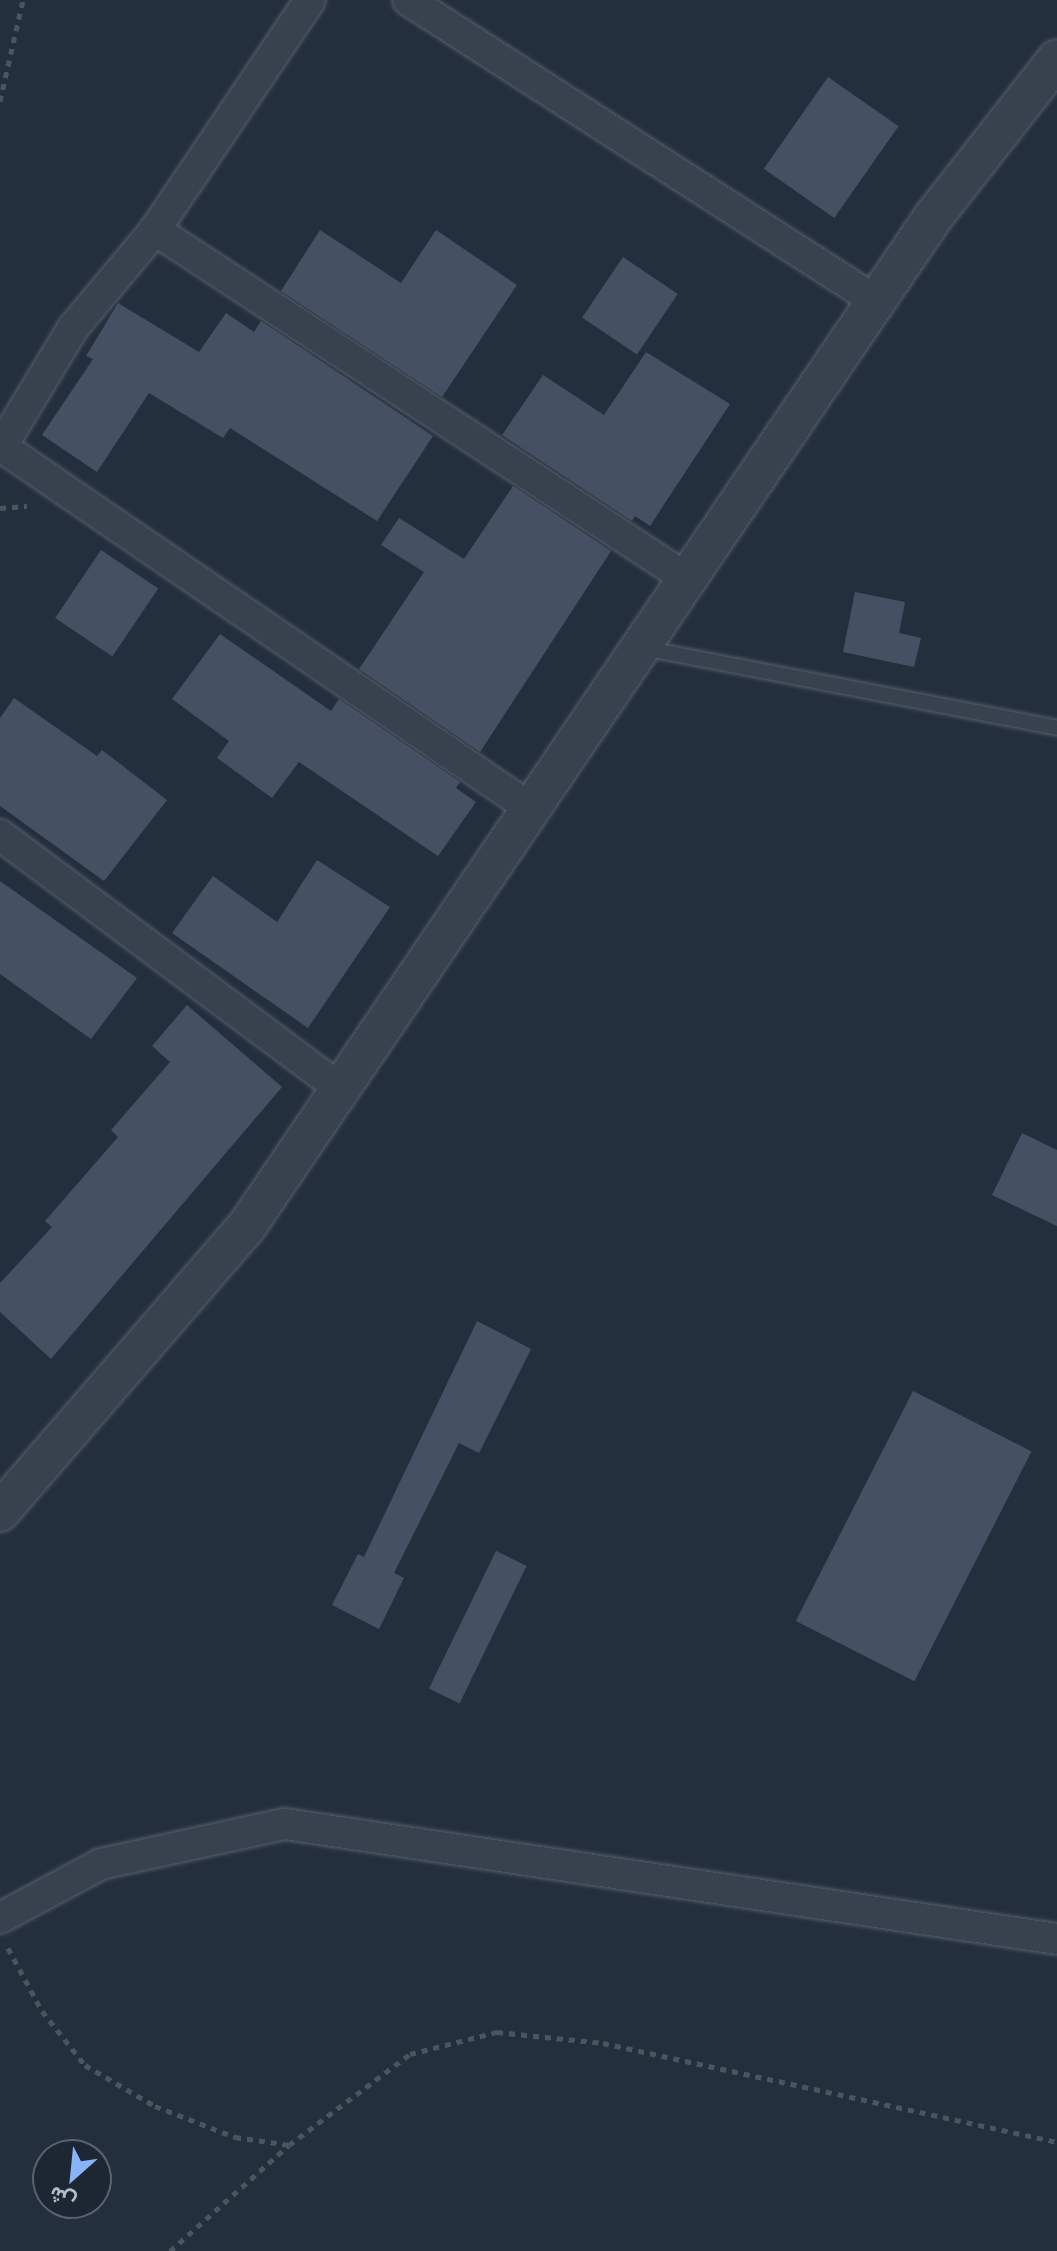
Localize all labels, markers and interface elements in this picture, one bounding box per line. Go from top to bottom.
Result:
north arrow [32,2139,112,2219]
text: ش [44,2180,80,2217]

